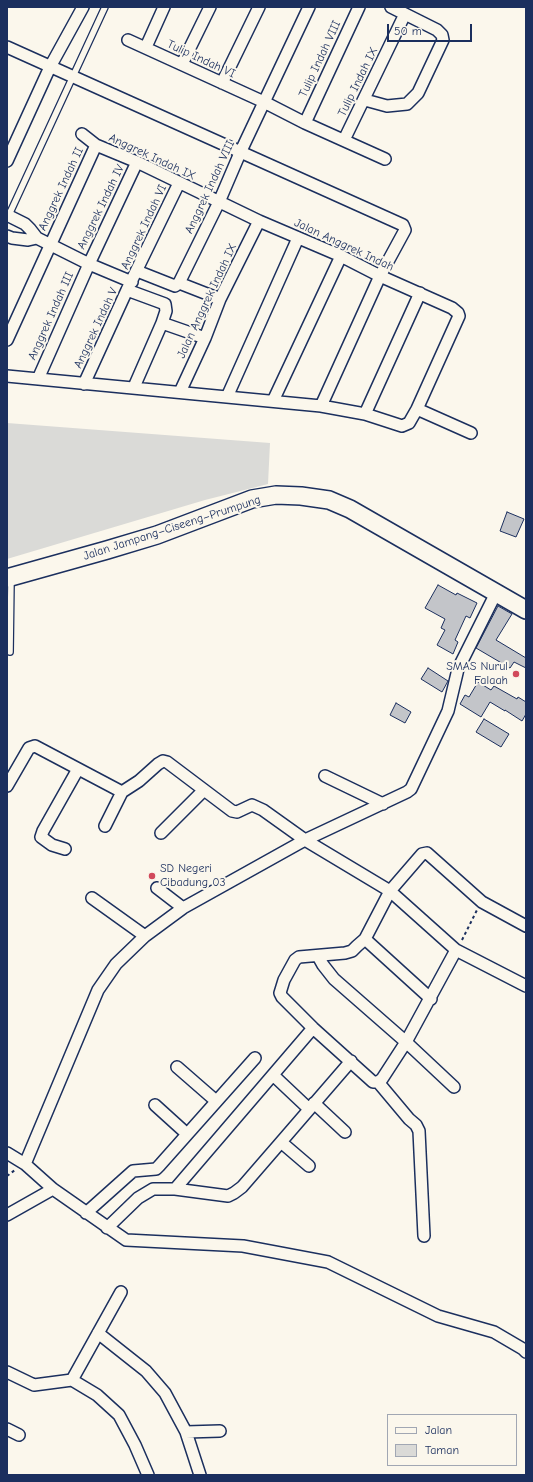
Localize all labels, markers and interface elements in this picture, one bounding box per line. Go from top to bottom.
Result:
scale bar [389,16,474,42]
street label: Tulip Indah VIII [296,18,344,100]
text: 50 m [394,24,422,38]
street label: Tulip Indah VI [165,37,237,81]
street label: Tulip Indah IX [335,45,381,119]
street label: Anggrek Indah IX [106,131,198,183]
street label: Anggrek Indah VIII [182,138,238,236]
street label: Anggrek Indah II [35,145,87,233]
street label: Anggrek Indah IV [74,162,128,252]
street label: Anggrek Indah VI [118,182,170,272]
street label: Jalan Anggrek Indah [292,216,396,274]
street label: Jalan Anggrek Indah IX [174,241,240,361]
street label: Anggrek Indah III [25,270,77,362]
street label: Anggrek Indah V [71,285,121,371]
street label: Jalan Jampang–Ciseeng–Prumpung [81,492,263,564]
place label: SMAS Nurul Falaah [446,660,508,688]
marker: SMAS Nurul Falaah [511,669,521,679]
place label: SD Negeri Cibadung 03 [160,862,226,890]
marker: SD Negeri Cibadung 03 [147,871,157,881]
legend [387,1414,517,1466]
text: Jalan [425,1423,452,1437]
text: Taman [425,1443,459,1457]

